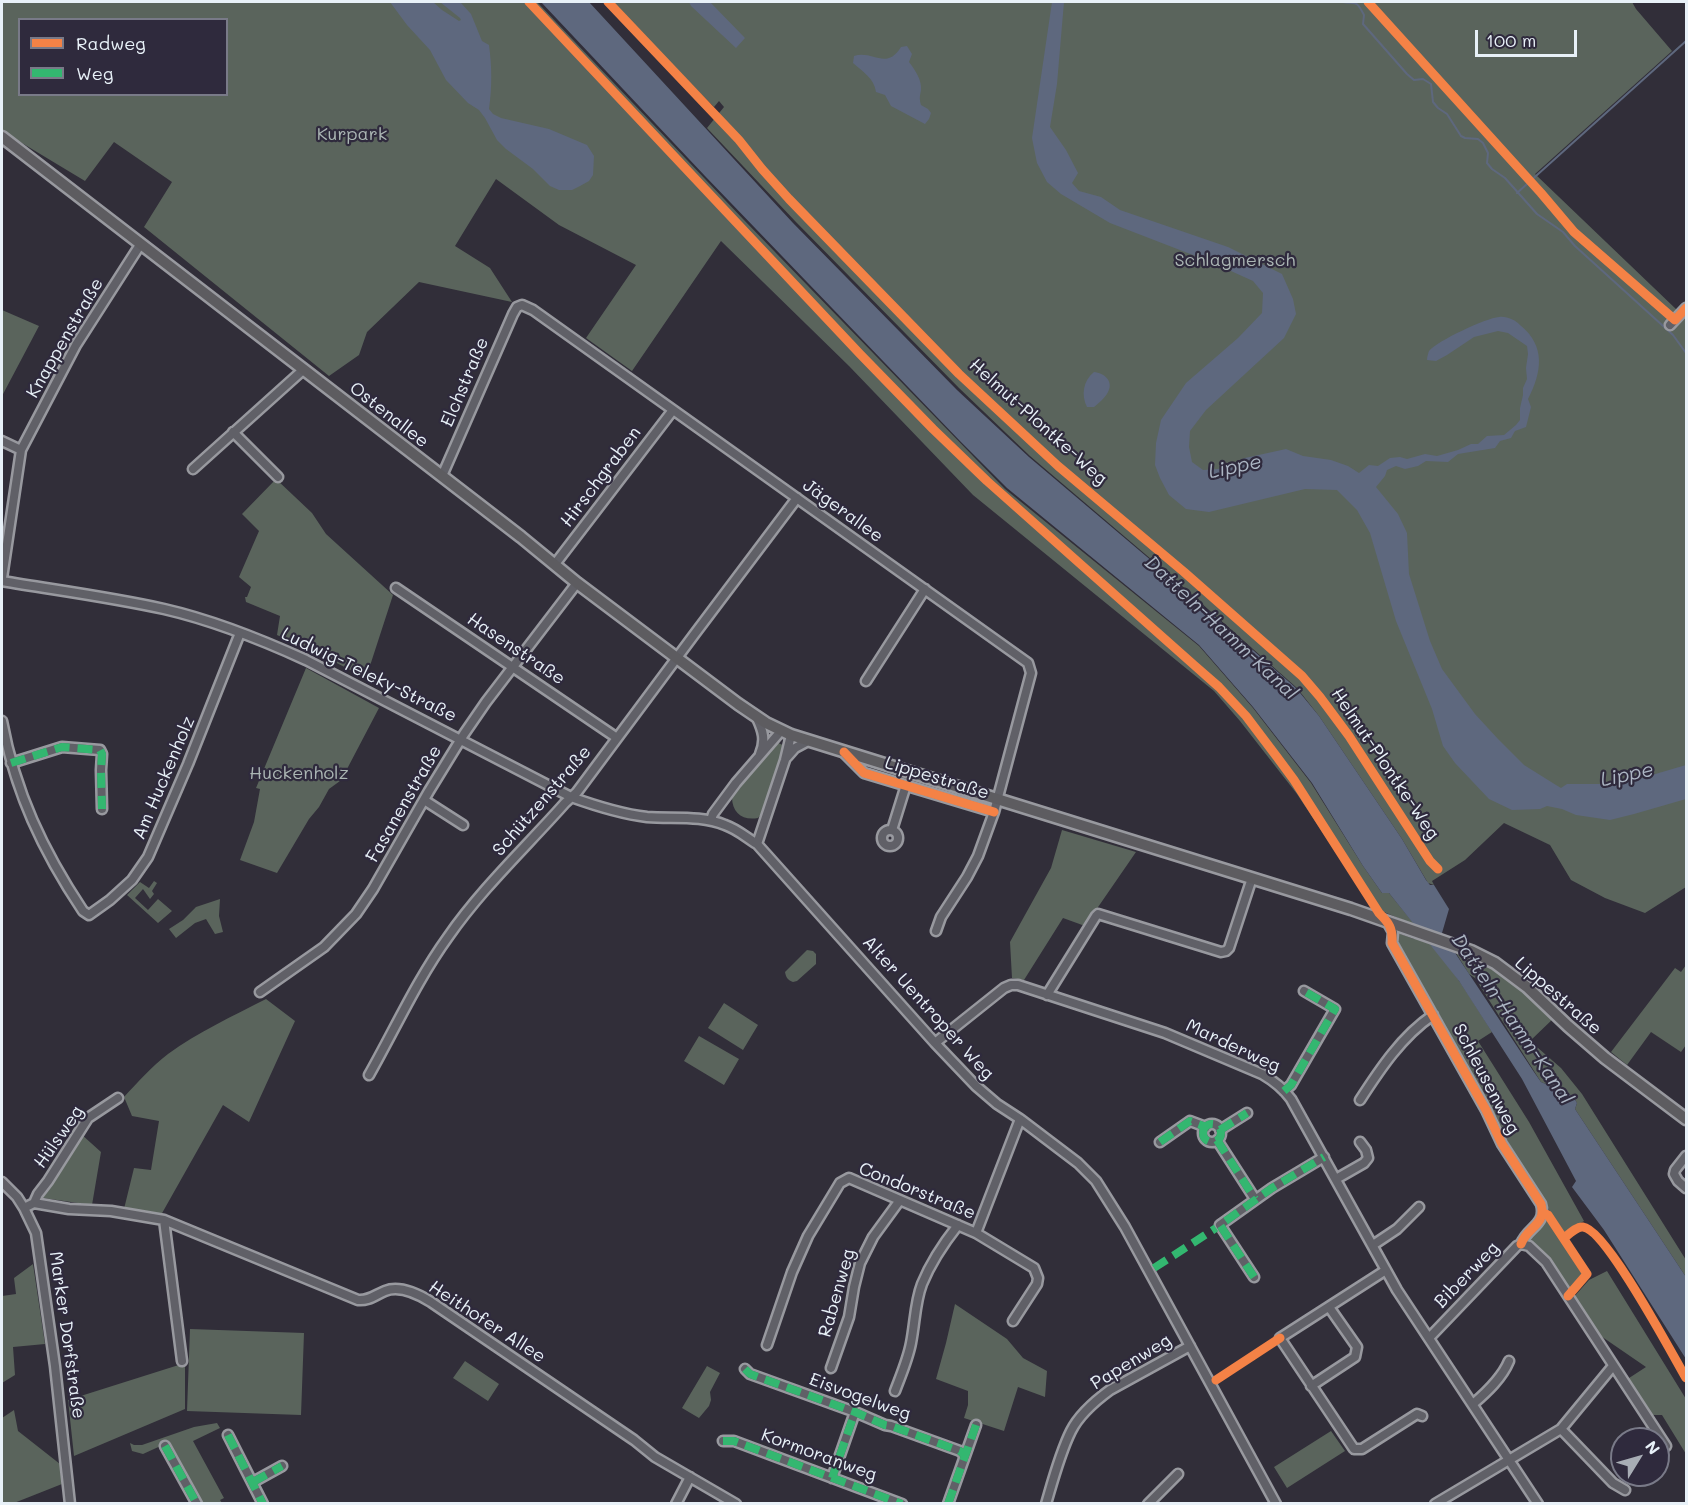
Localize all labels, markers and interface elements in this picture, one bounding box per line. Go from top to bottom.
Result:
legend [18,18,228,96]
scale bar [1478,18,1580,56]
text: 100 m [1486,28,1536,52]
text: Radweg [76,31,146,55]
text: Weg [76,61,113,85]
park label: Kurpark [317,123,387,145]
park label: Schlagmersch [1174,249,1296,271]
street label: Knappenstraße [22,274,108,402]
street label: Elchstraße [436,334,494,430]
street label: Helmut-Plontke-Weg [965,354,1111,490]
street label: Ostenallee [345,377,433,453]
street label: Hirschgraben [556,423,646,531]
water label: Lippe [1206,450,1264,484]
street label: Jägerallee [799,475,887,547]
water label: Datteln-Hamm-Kanal [1139,551,1303,705]
street label: Hasenstraße [463,608,569,690]
street label: Ludwig-Teleky-Straße [278,623,460,727]
street label: Helmut-Plontke-Weg [1326,684,1444,844]
street label: Am Huckenholz [128,713,200,843]
street label: Schützenstraße [488,741,596,861]
street label: Fasanenstraße [362,742,446,866]
street label: Lippestraße [882,752,992,804]
water label: Lippe [1598,758,1656,792]
park label: Huckenholz [249,762,349,784]
water label: Datteln-Hamm-Kanal [1446,929,1578,1109]
street label: Alter Uentroper Weg [858,932,998,1084]
street label: Lippestraße [1510,952,1606,1040]
street label: Marderweg [1182,1015,1284,1077]
street label: Schleusenweg [1448,1020,1524,1138]
street label: Hülsweg [30,1102,88,1172]
street label: Condorstraße [855,1158,979,1224]
street label: Biberweg [1430,1237,1504,1313]
street label: Rabenweg [814,1246,860,1340]
street label: Marker Dorfstraße [45,1250,89,1420]
street label: Heithofer Allee [425,1276,549,1368]
street label: Papenweg [1087,1330,1175,1394]
street label: Eisvogelweg [806,1369,914,1425]
street label: Kormoranweg [758,1424,880,1486]
north arrow [1610,1427,1670,1487]
text: N [1641,1436,1665,1458]

